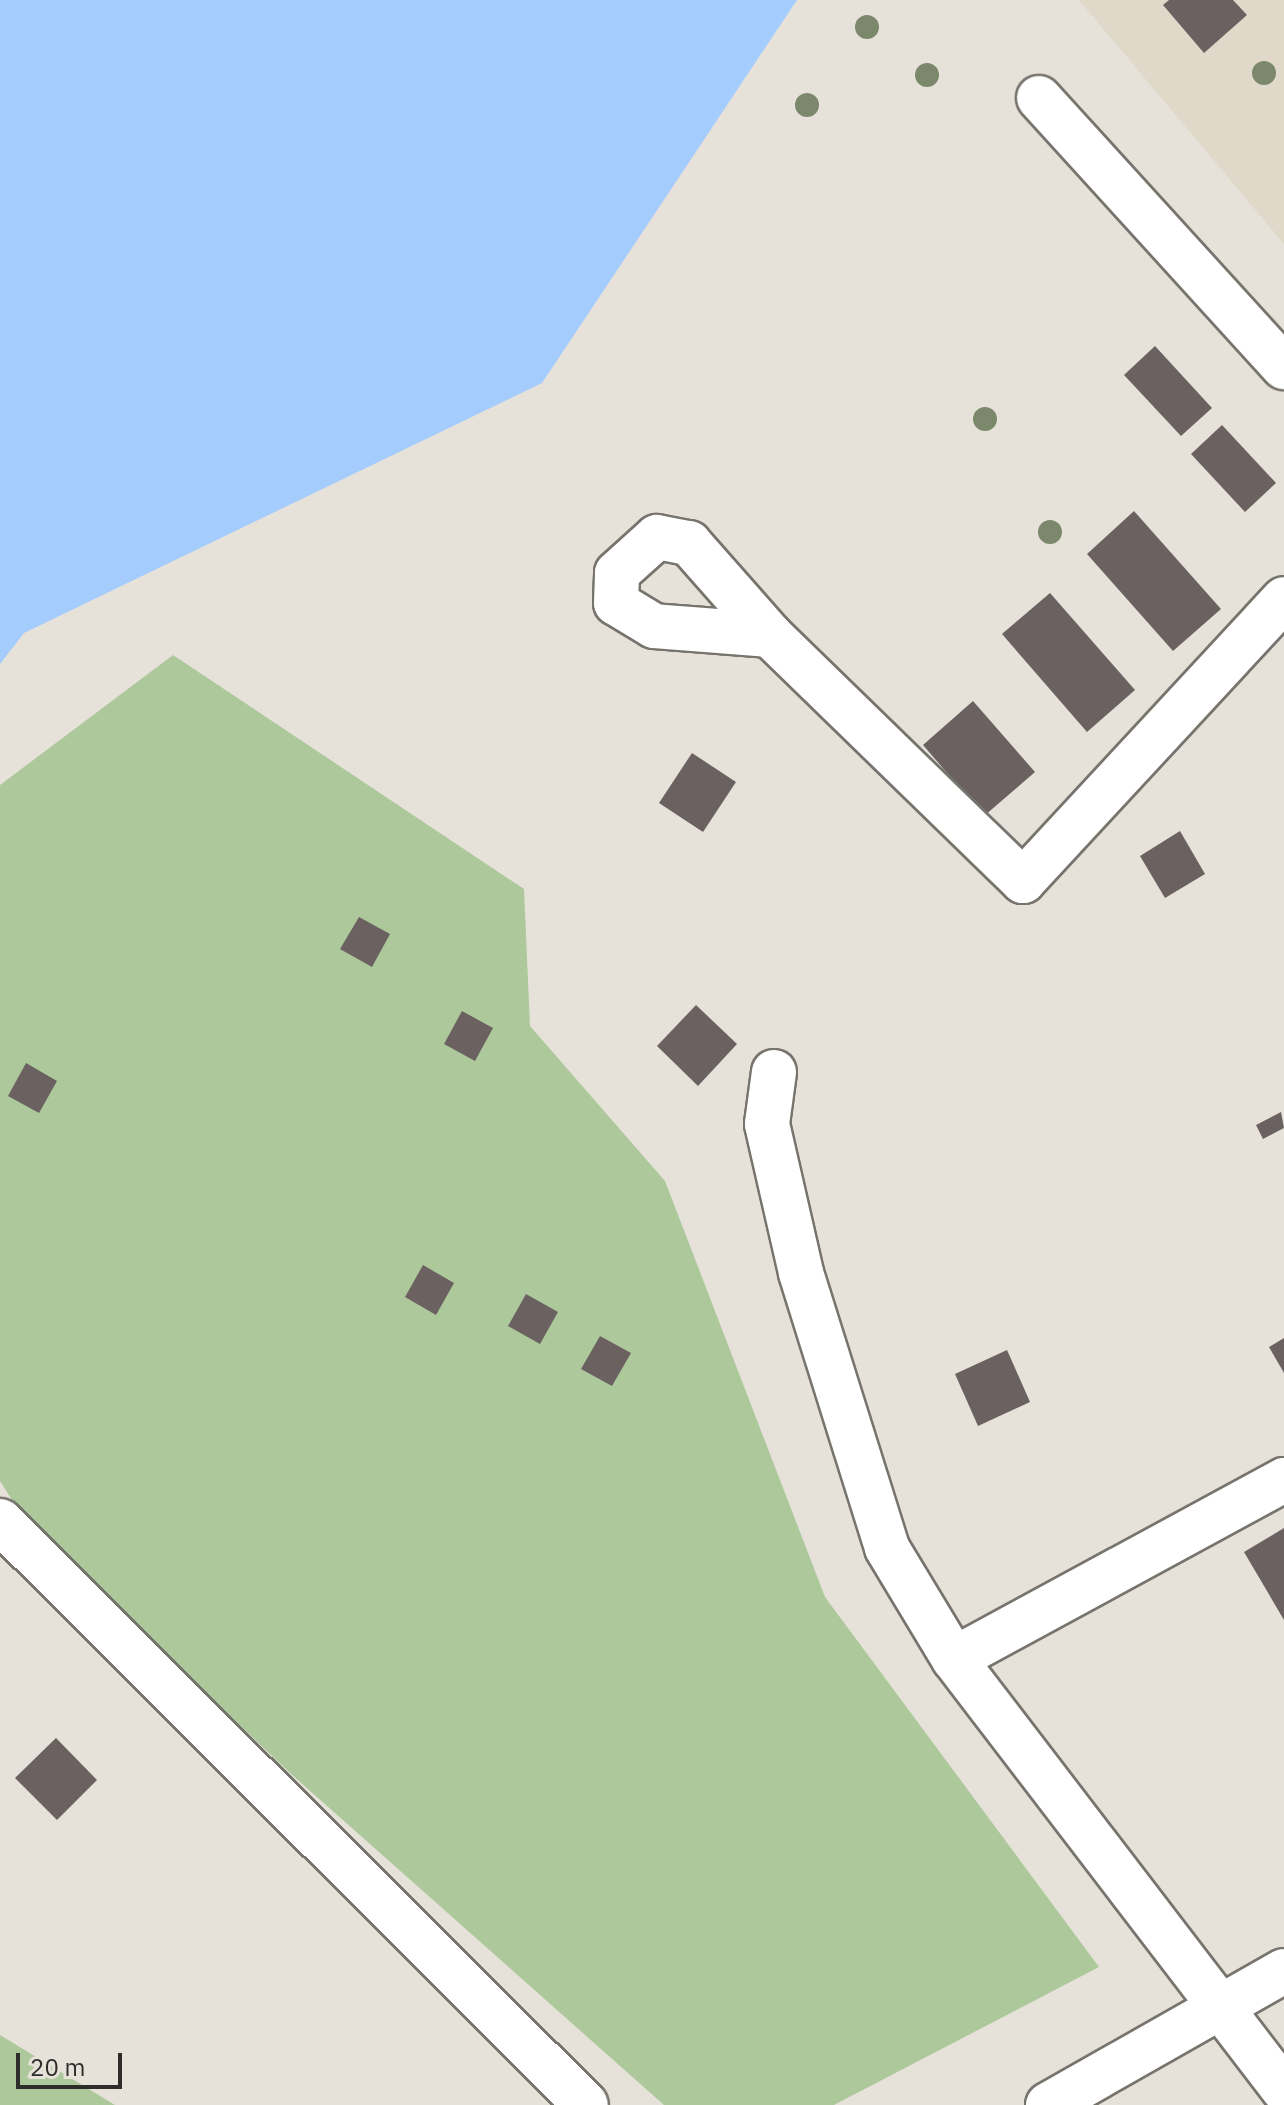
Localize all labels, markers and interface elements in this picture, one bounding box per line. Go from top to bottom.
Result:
scale bar [20,2037,126,2087]
text: 20 m [30,2051,85,2083]

